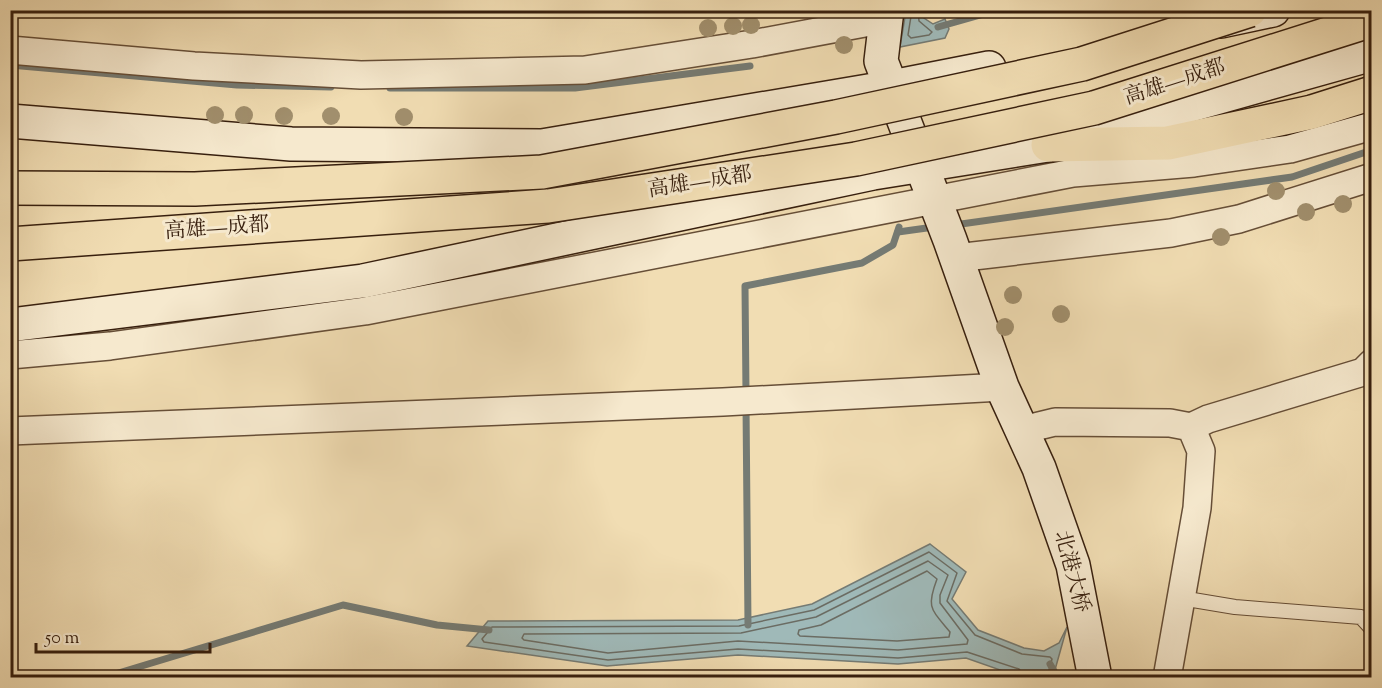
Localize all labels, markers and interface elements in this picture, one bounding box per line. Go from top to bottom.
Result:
street label: 高雄—成都 [1120,53,1230,113]
street label: 高雄—成都 [646,160,754,206]
street label: 高雄—成都 [164,210,270,248]
street label: 北港大桥 [1046,528,1096,616]
scale bar [36,616,210,654]
text: 50 m [44,626,80,652]

